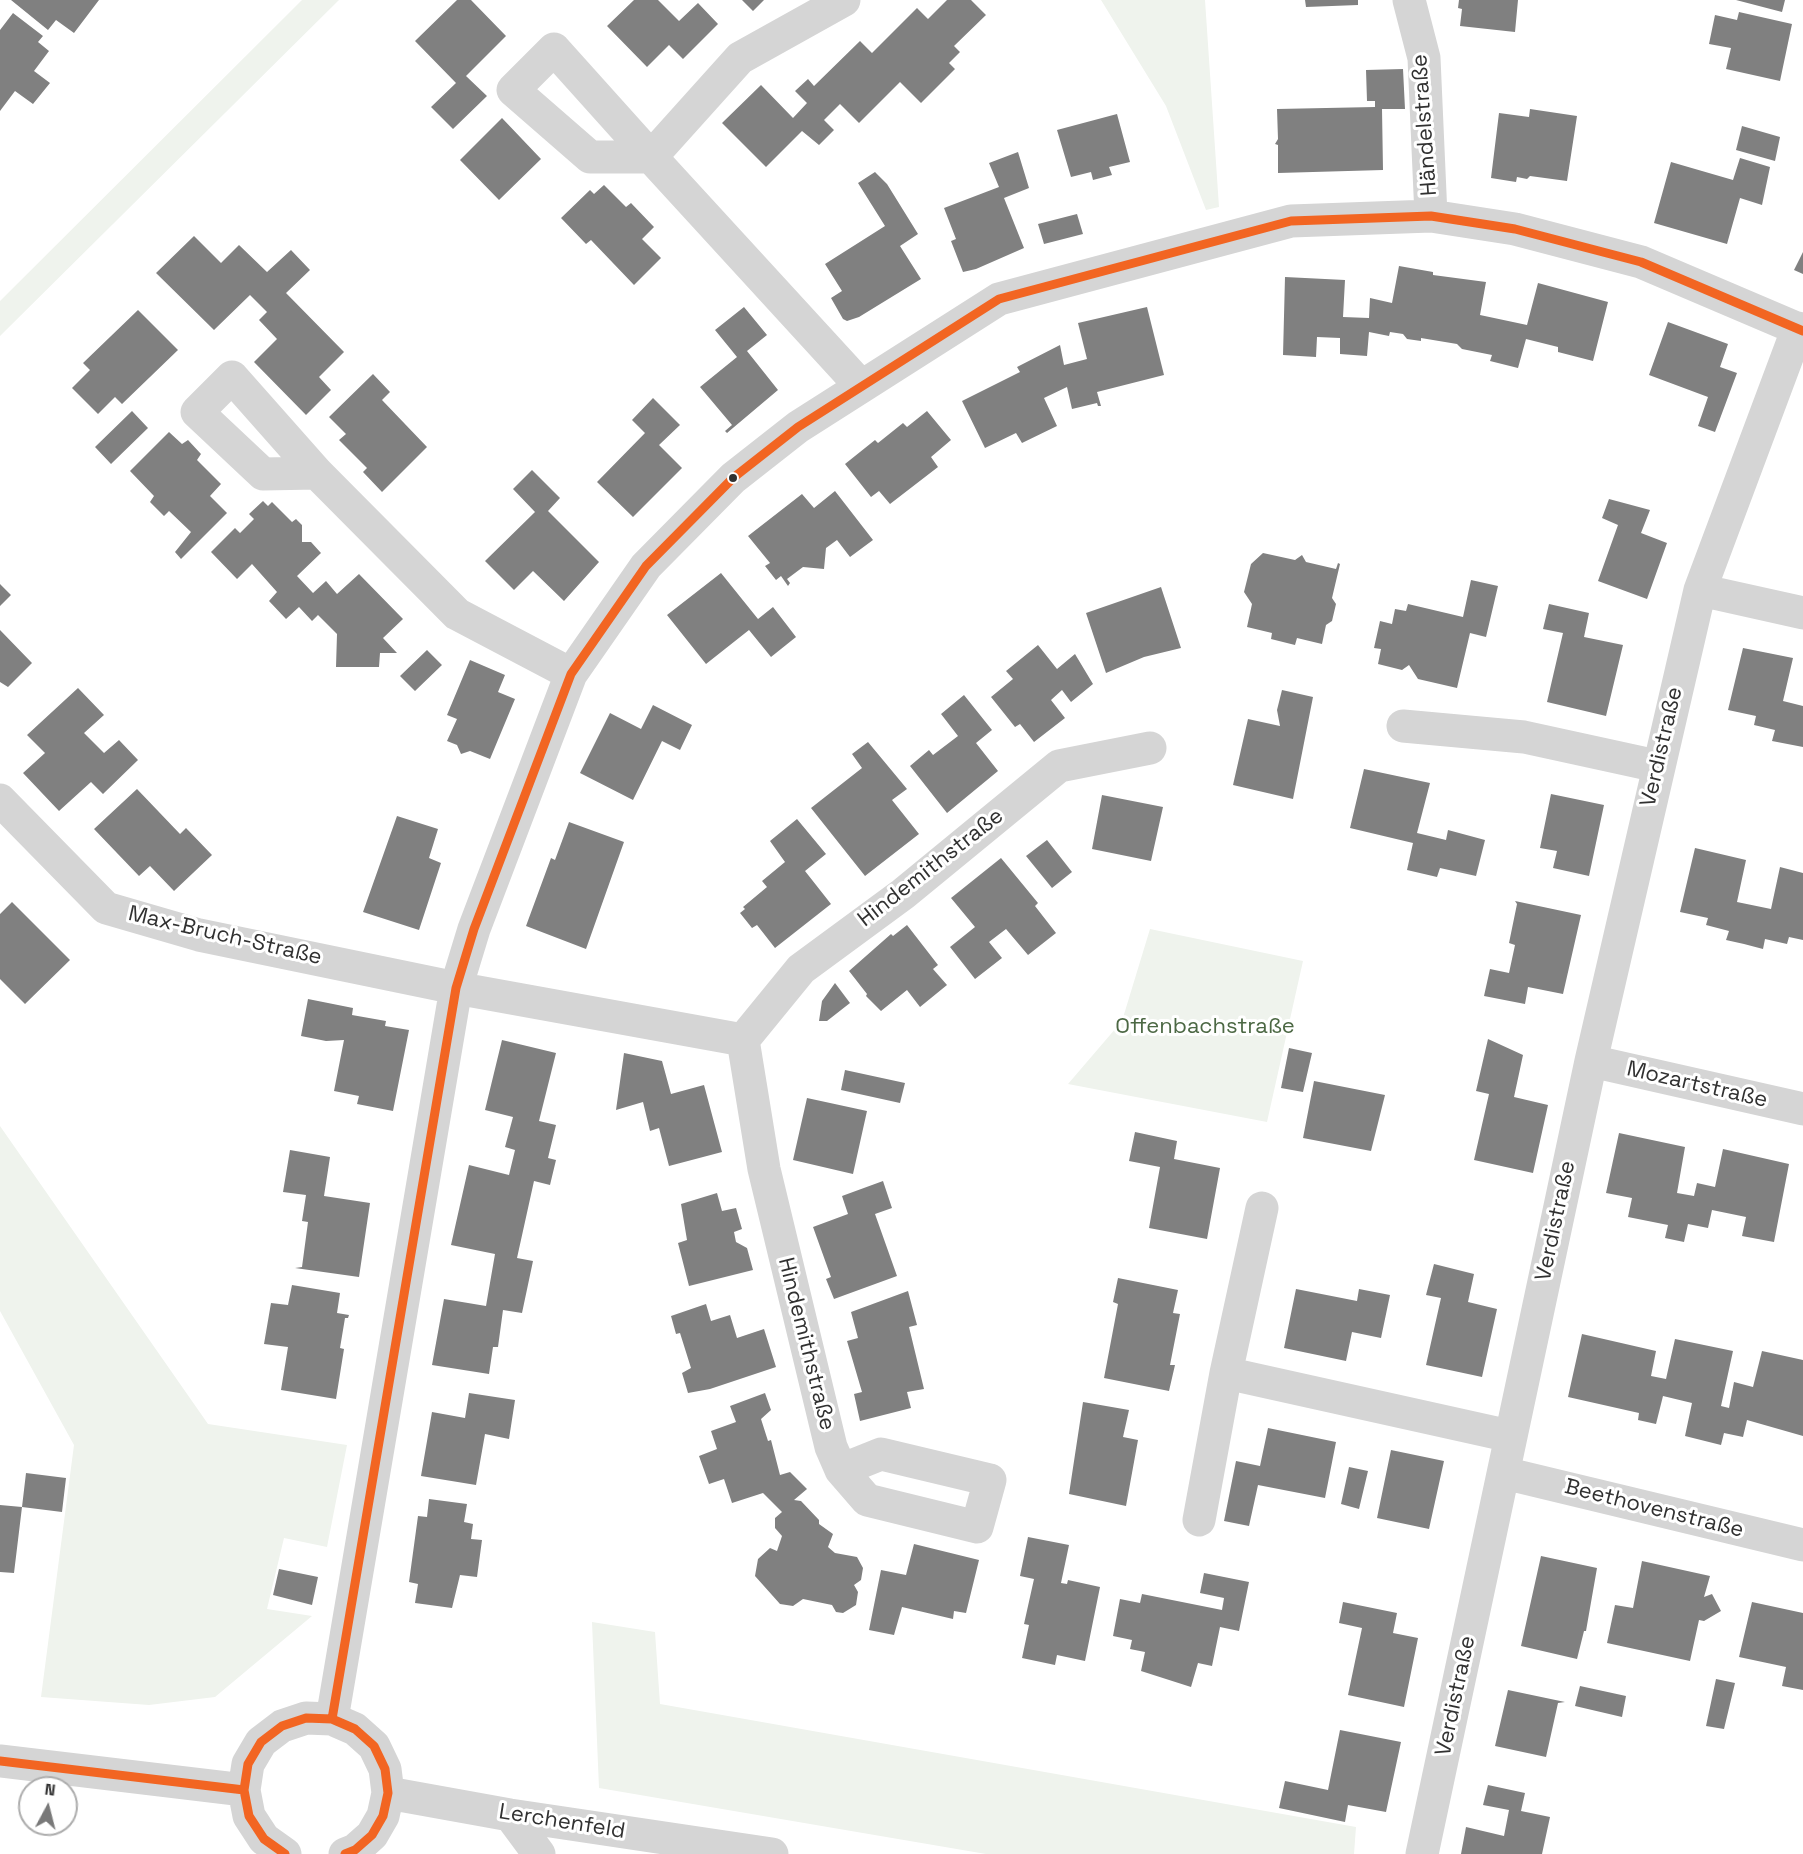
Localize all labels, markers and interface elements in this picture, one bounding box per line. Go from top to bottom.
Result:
street label: Händelstraße [1407,53,1443,197]
unlabelled marker [727,472,739,484]
street label: Verdistraße [1635,685,1689,809]
street label: Hindemithstraße [853,803,1009,933]
street label: Max-Bruch-Straße [126,901,324,971]
park label: Offenbachstraße [1115,1014,1295,1040]
street label: Mozartstraße [1624,1056,1770,1114]
street label: Verdistraße [1530,1159,1582,1283]
street label: Hindemithstraße [772,1255,840,1433]
street label: Beethovenstraße [1562,1474,1746,1544]
street label: Verdistraße [1430,1634,1482,1758]
north arrow [18,1776,78,1836]
text: N [43,1779,57,1801]
street label: Lerchenfeld [497,1799,627,1845]

